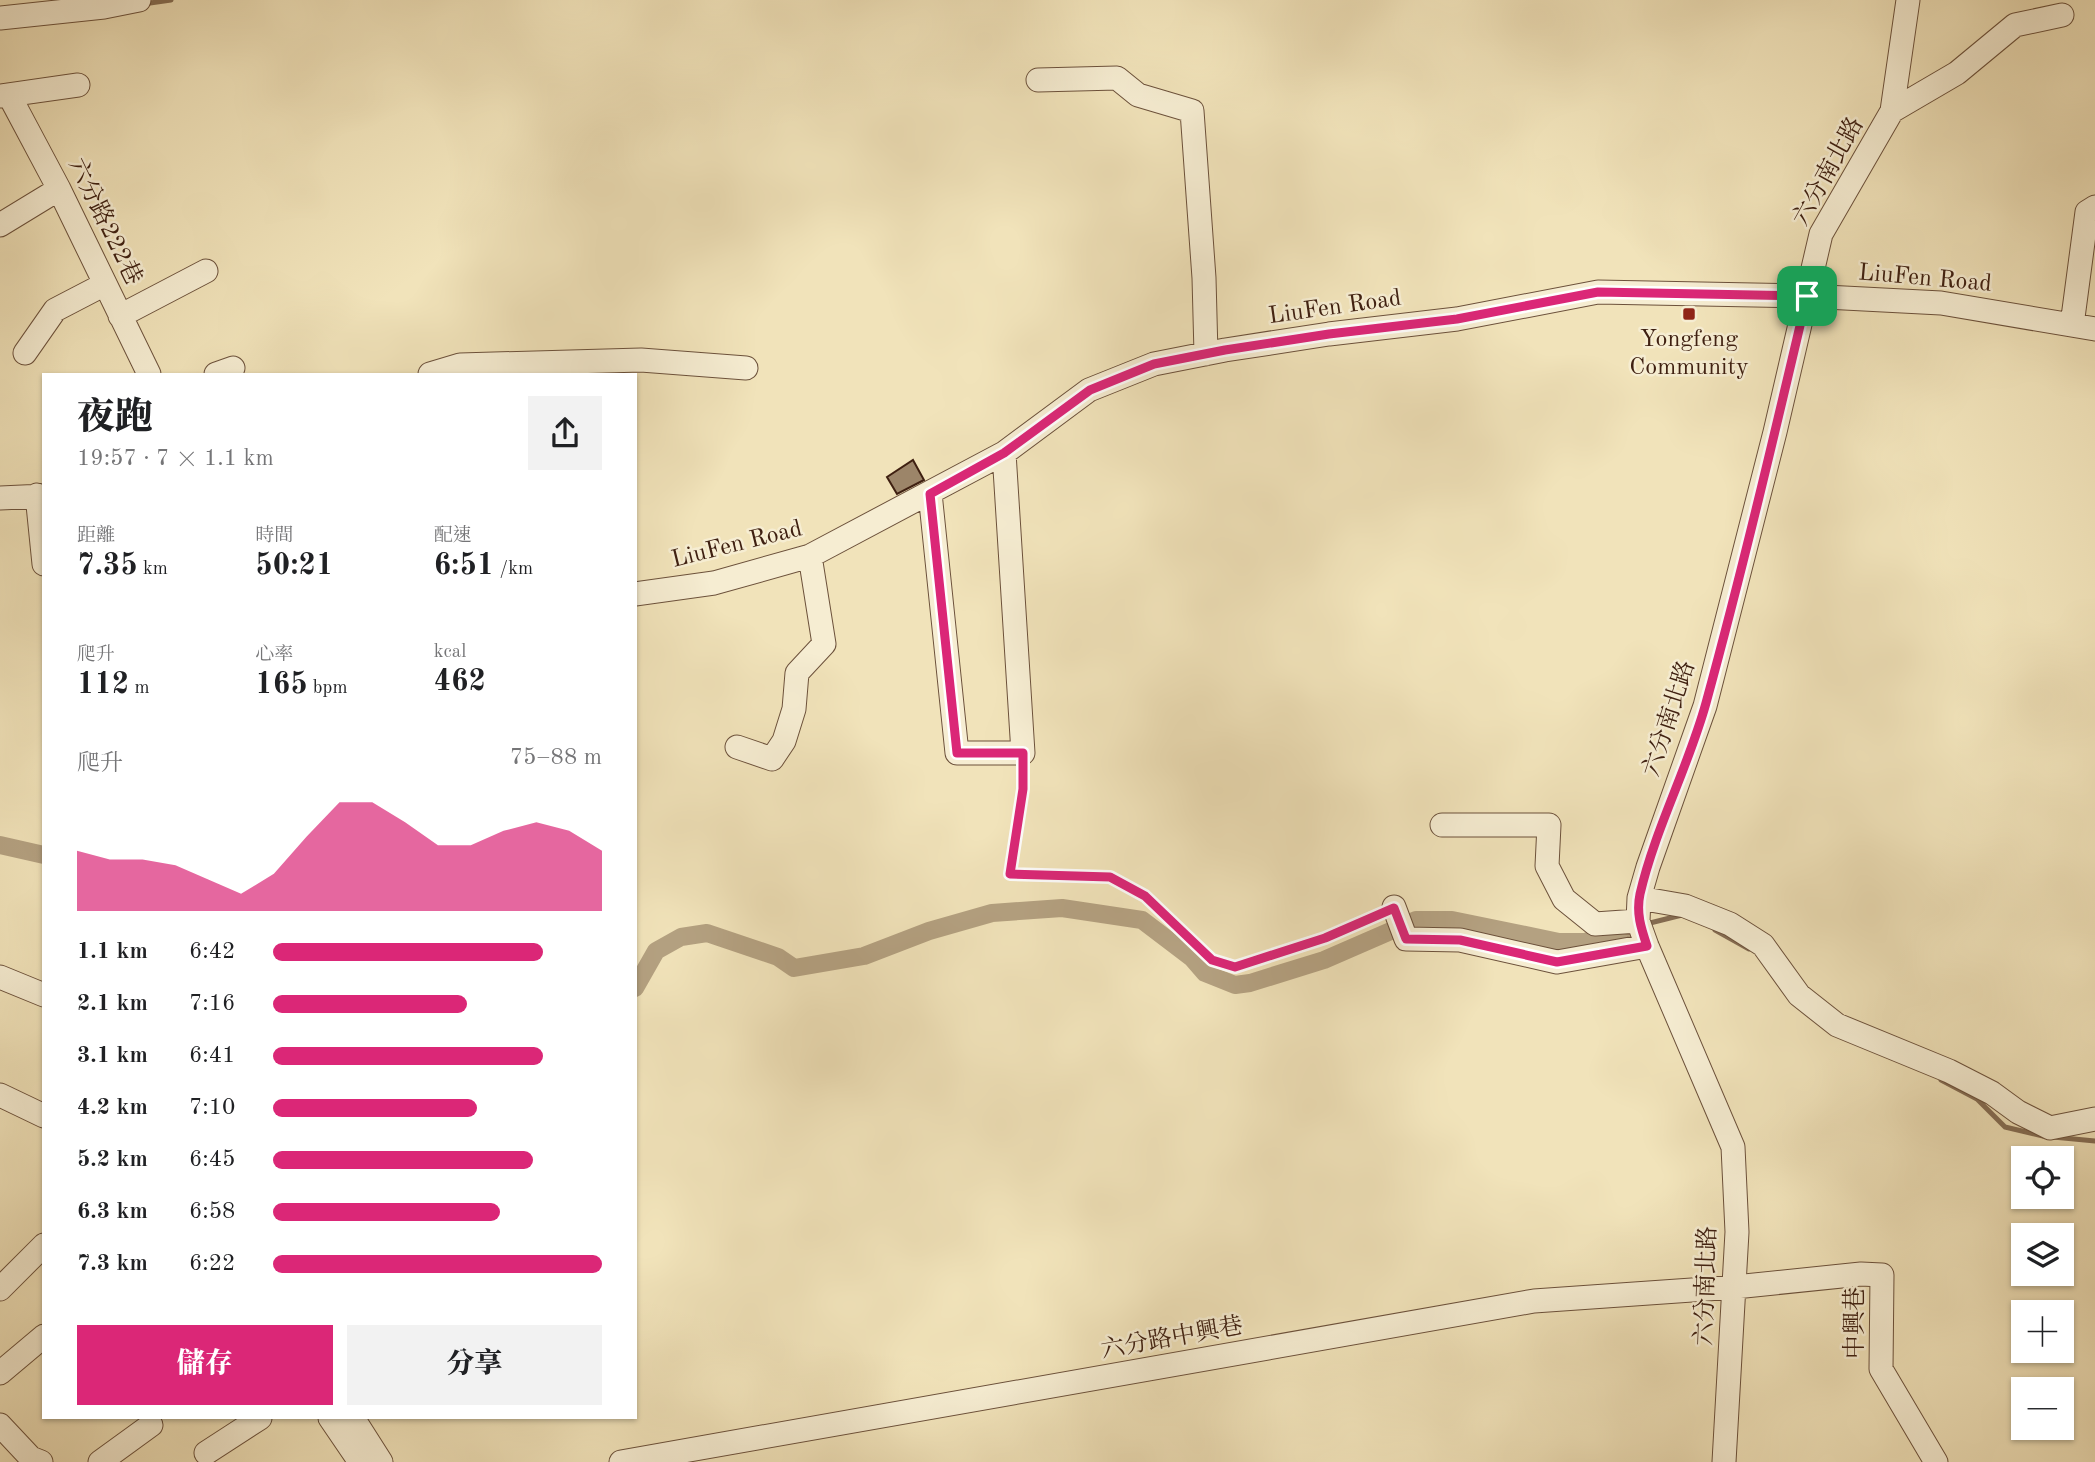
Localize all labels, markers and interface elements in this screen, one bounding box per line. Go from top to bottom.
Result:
street label: 六分南北路 [1787,112,1869,230]
street label: 六分路222巷 [63,154,148,289]
street label: LiuFen Road [1857,261,1993,297]
pin [1777,266,1837,326]
icon: arrive [1788,277,1826,315]
street label: LiuFen Road [1267,287,1403,329]
marker: Yongfeng Community [1681,306,1697,322]
place label: Yongfeng Community [1629,328,1749,380]
button: share [528,396,602,470]
text: 夜跑 [77,400,153,438]
text: 19:57 · 7 × 1.1 km [77,447,274,470]
street label: LiuFen Road [669,517,805,573]
text: 距離 [77,527,115,546]
text: 時間 [255,527,293,546]
text: 配速 [434,527,472,546]
text: 7.35 [77,551,138,581]
text: 50:21 [255,551,333,581]
text: 6:51 [434,551,494,581]
text: km [138,560,168,579]
text: /km [494,560,533,579]
text: kcal [434,643,466,662]
text: 爬升 [77,646,115,665]
text: 心率 [255,646,293,665]
street label: 六分南北路 [1637,657,1700,780]
text: 462 [434,667,486,697]
text: 112 [77,670,129,700]
text: 165 [255,670,308,700]
text: m [129,679,150,698]
text: bpm [308,679,348,698]
text: 75–88 m [510,746,602,769]
text: 爬升 [77,752,123,775]
text: 1.1 km [77,940,148,963]
text: 6:42 [189,940,235,963]
text: 2.1 km [77,992,148,1015]
text: 7:16 [189,992,235,1015]
text: 3.1 km [77,1044,148,1067]
text: 6:41 [189,1044,235,1067]
text: 4.2 km [77,1096,148,1119]
text: 7:10 [189,1096,235,1119]
map controls [2011,1146,2074,1440]
button: locate [2011,1146,2074,1209]
text: 5.2 km [77,1148,148,1171]
text: 6:45 [189,1148,235,1171]
text: 6.3 km [77,1200,148,1223]
text: 6:58 [189,1200,235,1223]
button: layers [2011,1223,2074,1286]
street label: 六分南北路 [1690,1226,1721,1346]
text: 7.3 km [77,1252,148,1275]
text: 6:22 [189,1252,235,1275]
street label: 中興巷 [1841,1287,1868,1359]
button: + [2011,1300,2074,1363]
street label: 六分路中興巷 [1098,1312,1245,1363]
button: 儲存 [77,1325,333,1405]
button: 分享 [347,1325,602,1405]
button: − [2011,1377,2074,1440]

